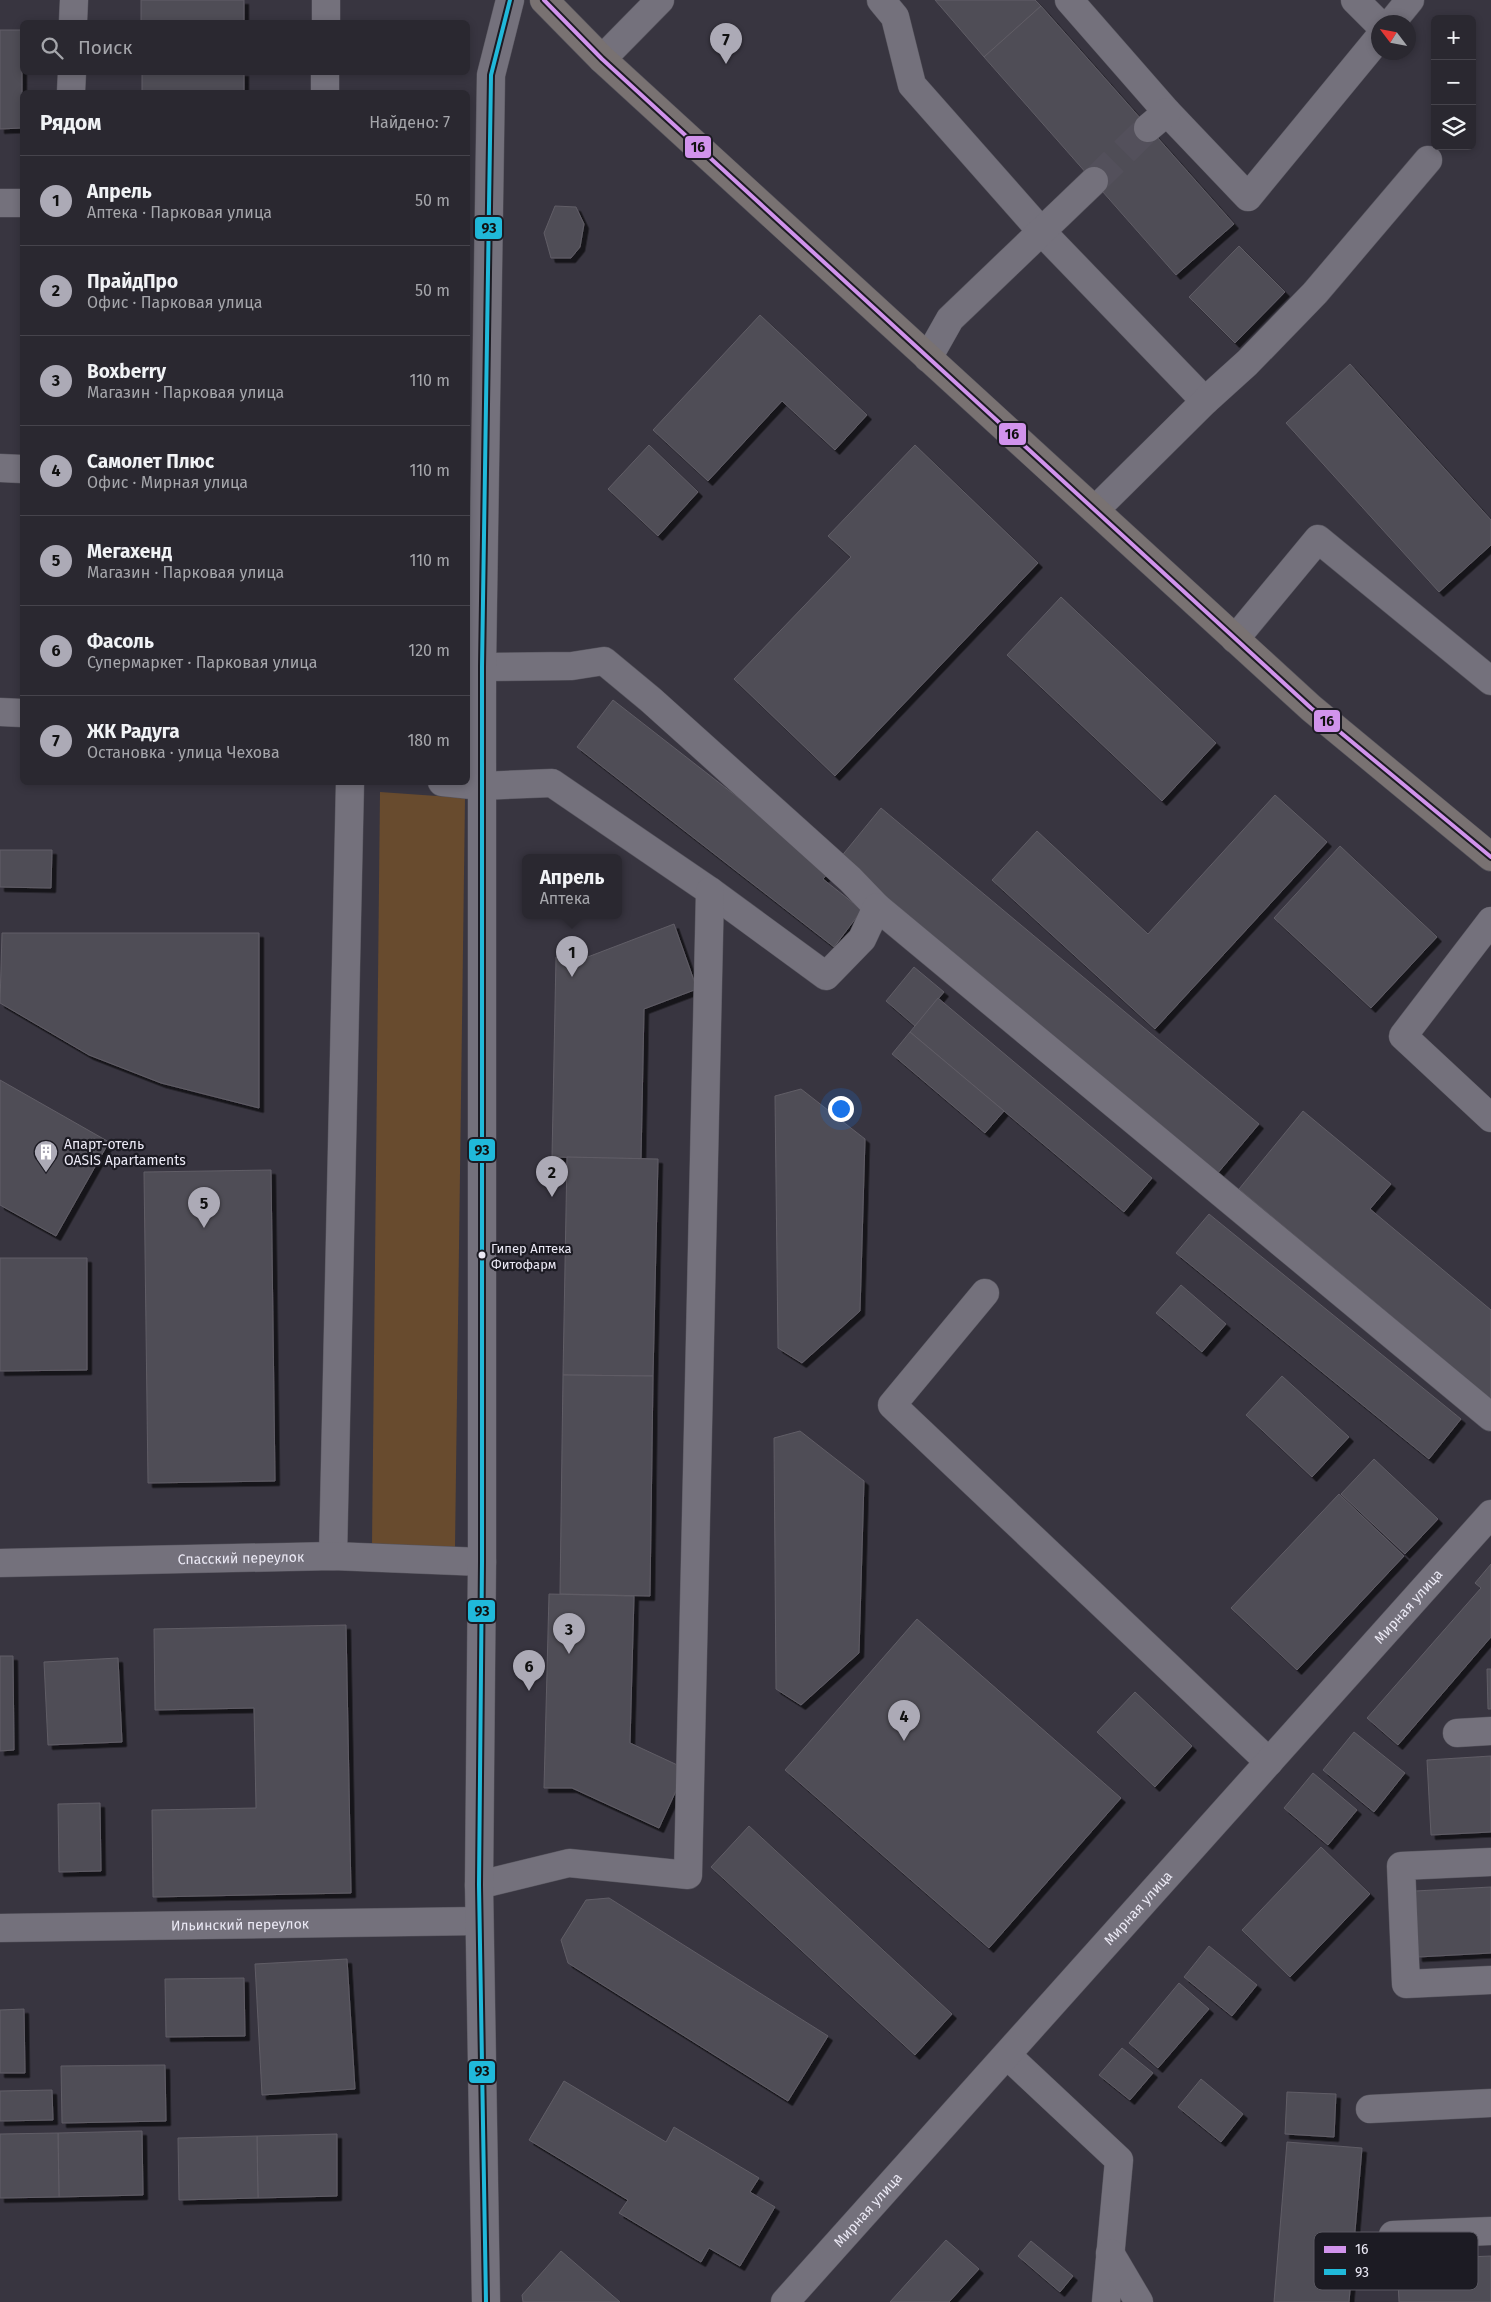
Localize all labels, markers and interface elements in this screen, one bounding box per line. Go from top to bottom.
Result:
north arrow [1371,15,1416,60]
map controls [1431,15,1476,150]
button: + [1431,15,1476,60]
search box [20,20,470,75]
pin: 7 [710,23,742,64]
icon: search [38,34,66,62]
text: Поиск [78,36,132,59]
button: − [1431,60,1476,105]
button: layers [1431,105,1476,150]
text: Рядом [40,110,101,136]
text: Найдено: 7 [369,113,450,132]
line badge: 16 [684,135,712,159]
text: 16 [691,139,705,156]
text: Апрель [87,180,152,203]
text: 1 [52,191,60,210]
text: 50 m [415,191,450,210]
text: Аптека · Парковая улица [87,203,272,222]
line badge: 93 [474,216,503,240]
text: 93 [482,220,496,237]
text: ПрайдПро [87,270,178,293]
text: 2 [52,281,60,300]
text: 50 m [415,281,450,300]
text: Офис · Парковая улица [87,293,262,312]
text: Boxberry [87,360,166,383]
text: 3 [52,371,60,390]
text: 110 m [409,371,450,390]
text: Магазин · Парковая улица [87,383,284,402]
line badge: 16 [998,422,1027,446]
text: 16 [1005,426,1019,443]
text: Самолет Плюс [87,450,214,473]
text: 4 [51,461,61,480]
text: 110 m [409,461,450,480]
text: Офис · Мирная улица [87,473,248,492]
text: Мегахенд [87,540,172,563]
text: 5 [52,551,60,570]
text: 110 m [409,551,450,570]
text: Магазин · Парковая улица [87,563,284,582]
text: Фасоль [87,630,154,653]
text: 6 [51,641,61,660]
text: 120 m [408,641,450,660]
text: Супермаркет · Парковая улица [87,653,317,672]
line badge: 16 [1313,709,1341,733]
text: 16 [1320,713,1334,730]
text: ЖК Радуга [87,720,180,743]
text: 7 [52,731,60,750]
text: 180 m [407,731,450,750]
text: Остановка · улица Чехова [87,743,280,762]
popup [522,854,622,919]
text: Апрель [540,866,604,889]
text: Аптека [540,889,591,908]
pin: 1 [556,936,588,977]
your location [828,1096,854,1122]
place label: Апарт-отель OASIS Apartaments [64,1136,186,1169]
line badge: 93 [468,1138,496,1162]
building icon: Апарт-отель OASIS Apartaments [33,1139,59,1173]
text: 93 [475,1142,489,1159]
pin: 2 [536,1156,568,1197]
pin: 5 [188,1187,220,1228]
place label: Гипер Аптека Фитофарм [491,1241,572,1272]
marker: Гипер Аптека Фитофарм [477,1250,487,1260]
street label: Спасский переулок [178,1548,305,1568]
street label: Мирная улица [1371,1566,1446,1647]
line badge: 93 [467,1599,496,1623]
text: 93 [475,1603,489,1620]
pin: 3 [553,1613,585,1654]
pin: 6 [513,1650,545,1691]
pin: 4 [888,1700,920,1741]
street label: Мирная улица [1100,1867,1176,1949]
street label: Ильинский переулок [171,1915,310,1934]
line badge: 93 [468,2060,496,2084]
text: 93 [475,2063,489,2080]
street label: Мирная улица [830,2169,905,2250]
legend [1314,2232,1478,2290]
text: 16 [1355,2241,1369,2258]
text: 93 [1355,2264,1369,2281]

